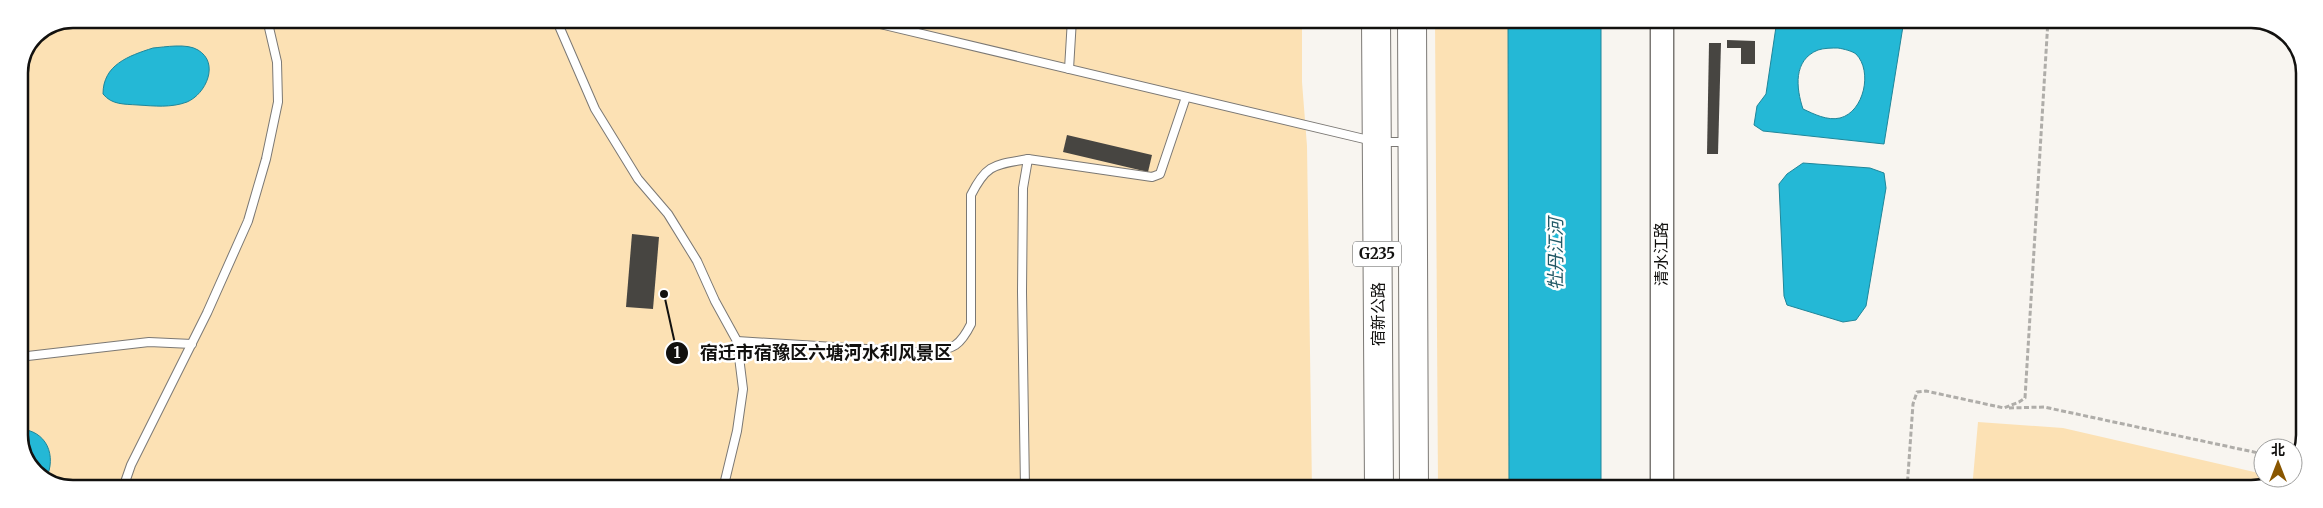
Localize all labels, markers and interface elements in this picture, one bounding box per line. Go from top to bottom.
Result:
water label: 牡丹江河 [1544,215,1567,290]
street label: 清水江路 [1651,222,1671,286]
road number: G235 [1353,242,1401,266]
street label: 宿新公路 [1368,282,1388,346]
callout: 宿迁市宿豫区六塘河水利风景区 [665,336,962,369]
text: 宿迁市宿豫区六塘河水利风景区 [700,341,952,364]
text: 1 [674,343,681,362]
north arrow [2253,438,2303,488]
text: 北 [2271,441,2285,459]

